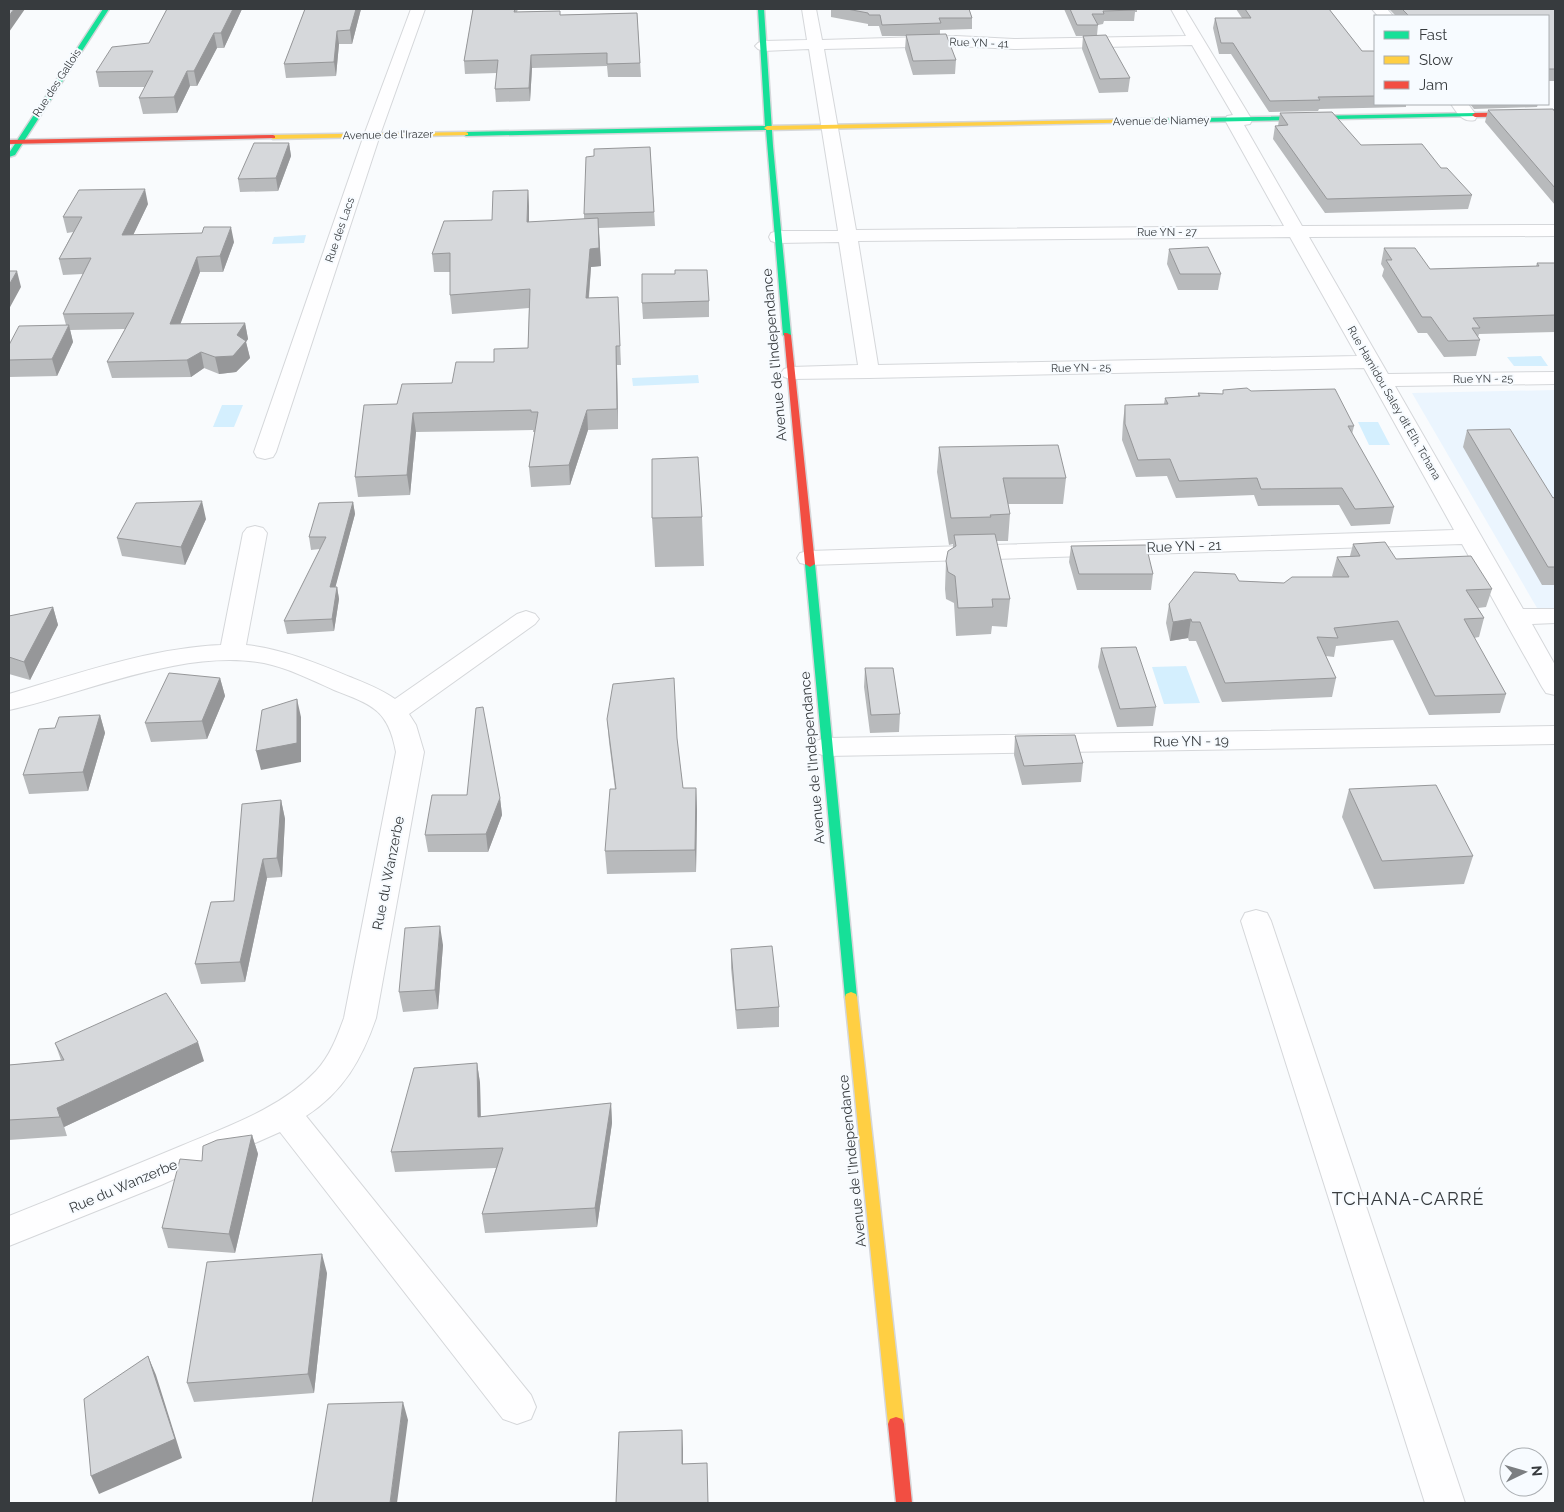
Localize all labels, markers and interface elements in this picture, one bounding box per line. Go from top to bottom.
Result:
legend [1374,15,1549,105]
text: Fast [1419,26,1447,44]
street label: Rue YN - 41 [949,35,1009,51]
street label: Rue des Gallois [30,47,84,119]
text: Slow [1419,51,1453,69]
text: Jam [1419,76,1448,94]
street label: Avenue de Niamey [1113,114,1210,128]
street label: Avenue de l'Irazer [343,128,434,142]
street label: Rue des Lacs [323,196,357,264]
street label: Rue YN - 27 [1137,226,1197,239]
street label: Avenue de l'Independance [758,268,790,442]
street label: Rue Hamidou Saley dit Elh. Tchana [1345,324,1443,482]
street label: Rue YN - 25 [1051,361,1111,375]
street label: Rue YN - 25 [1453,372,1513,386]
street label: Rue YN - 21 [1146,537,1222,555]
street label: Avenue de l'Independance [796,671,828,845]
street label: Rue YN - 19 [1153,732,1229,750]
street label: Rue du Wanzerbe [369,815,407,931]
street label: Avenue de l'Independance [835,1074,869,1248]
street label: Rue du Wanzerbe [67,1156,179,1216]
district label: TCHANA-CARRÉ [1332,1187,1484,1209]
north arrow [1499,1447,1549,1497]
text: N [1529,1465,1545,1477]

